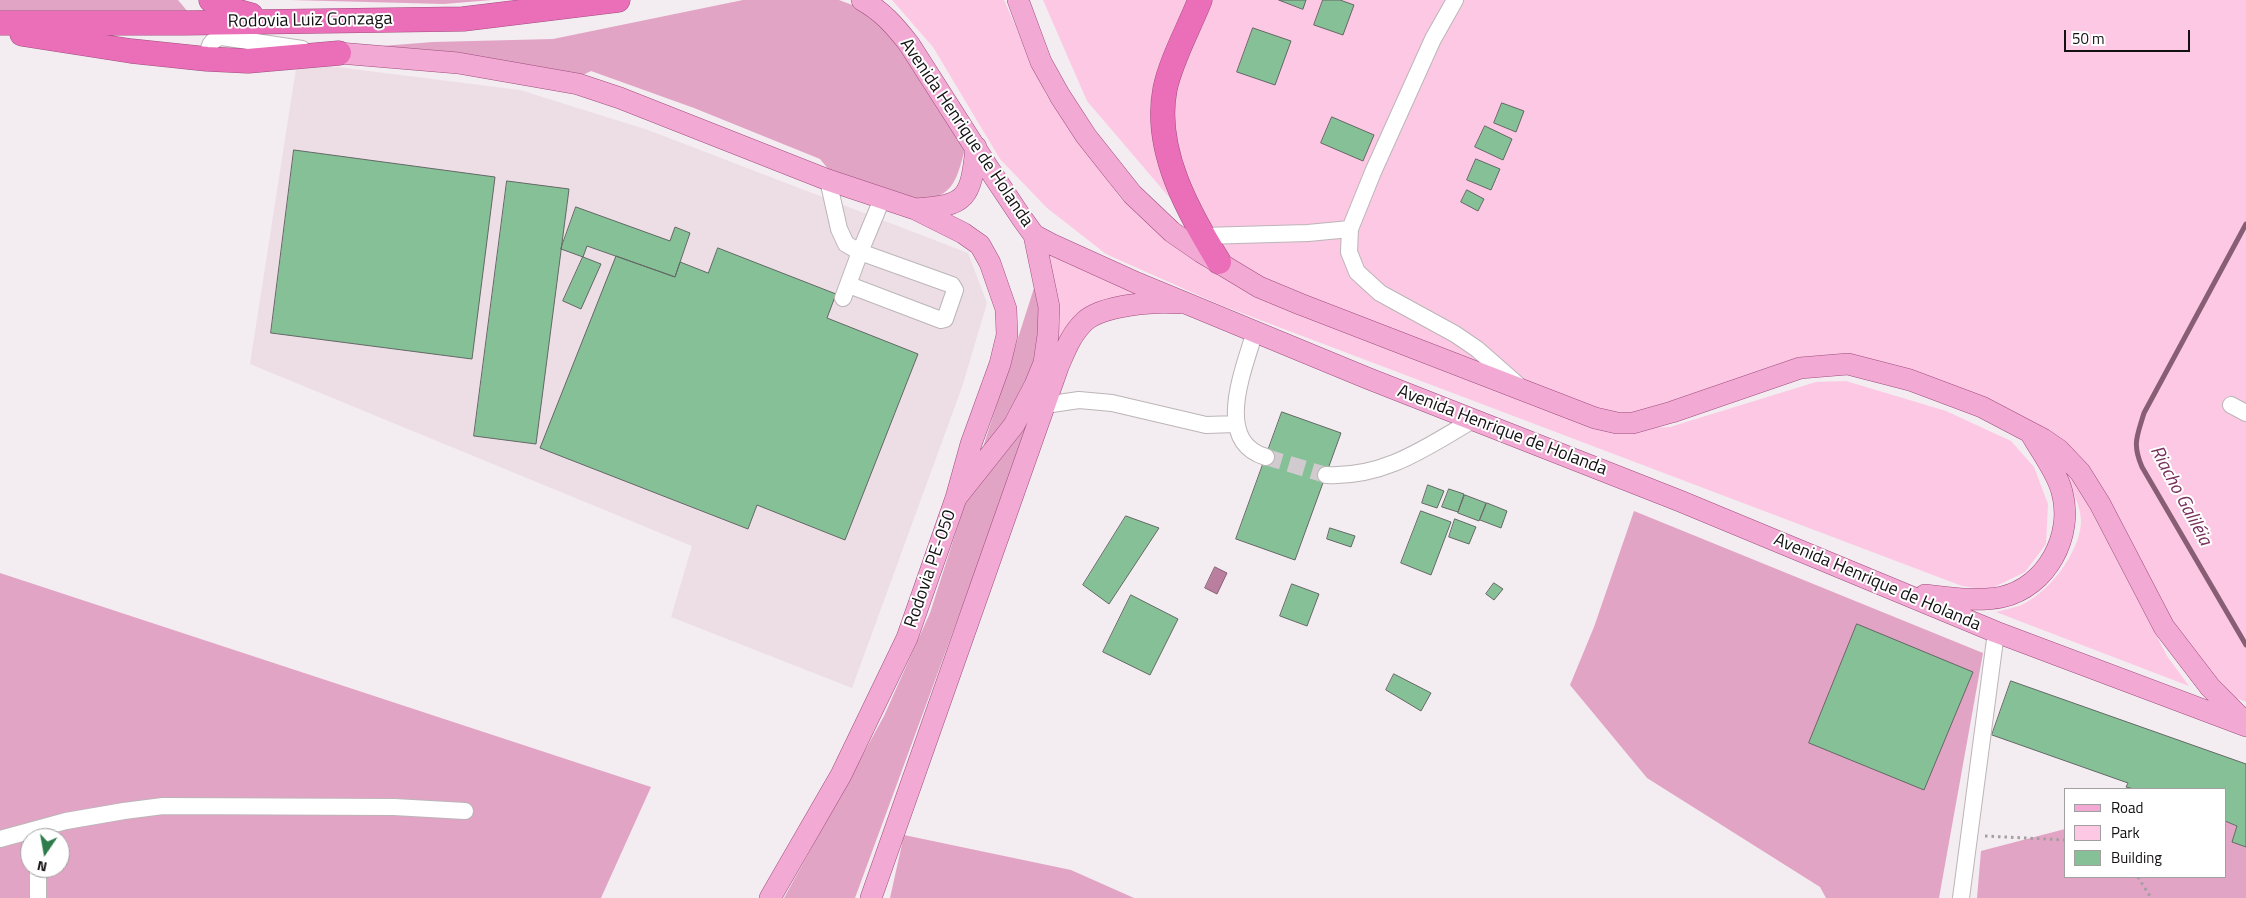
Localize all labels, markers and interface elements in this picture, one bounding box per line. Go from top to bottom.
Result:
street label: Rodovia Luiz Gonzaga [227,9,393,33]
scale bar [2066,20,2192,52]
text: 50 m [2072,27,2105,50]
street label: Avenida Henrique de Holanda [895,35,1037,231]
street label: Avenida Henrique de Holanda [1394,381,1610,481]
water label: Riacho Galiléia [2144,442,2216,550]
street label: Rodovia PE-050 [901,507,961,631]
street label: Avenida Henrique de Holanda [1770,530,1984,636]
legend [2064,788,2226,878]
text: Road [2111,796,2143,819]
text: Park [2111,821,2140,844]
north arrow [20,828,70,878]
text: Building [2111,846,2162,869]
text: N [35,856,49,878]

